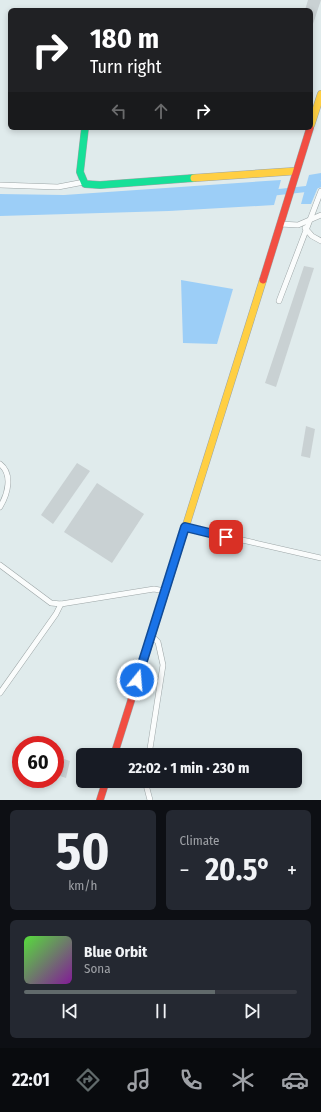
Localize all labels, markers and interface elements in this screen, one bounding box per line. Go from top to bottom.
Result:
text: 180 m [90,22,159,55]
icon: right [24,24,76,76]
text: Turn right [90,56,162,78]
icon: left [108,100,130,122]
icon: ahead [150,100,172,122]
icon: right [192,100,214,122]
pin [209,520,243,554]
icon: arrive [215,526,237,548]
position arrow [116,659,158,701]
speed limit sign: 60 [12,736,64,788]
text: 22:02 · 1 min · 230 m [128,759,250,777]
text: 50 [56,820,110,883]
text: Climate [180,833,220,848]
text: 20.5° [205,852,271,888]
text: − [180,857,189,884]
text: + [287,857,297,884]
text: km/h [68,878,97,893]
text: Blue Orbit [84,943,147,961]
text: Sona [84,961,111,976]
icon: previous [59,1000,81,1022]
icon: pause [150,1000,172,1022]
icon: next [241,1000,263,1022]
icon: directions [74,1066,102,1094]
icon: music [125,1066,153,1094]
icon: phone [177,1066,205,1094]
icon: climate [229,1066,257,1094]
icon: car [281,1066,309,1094]
text: 22:01 [12,1069,50,1091]

